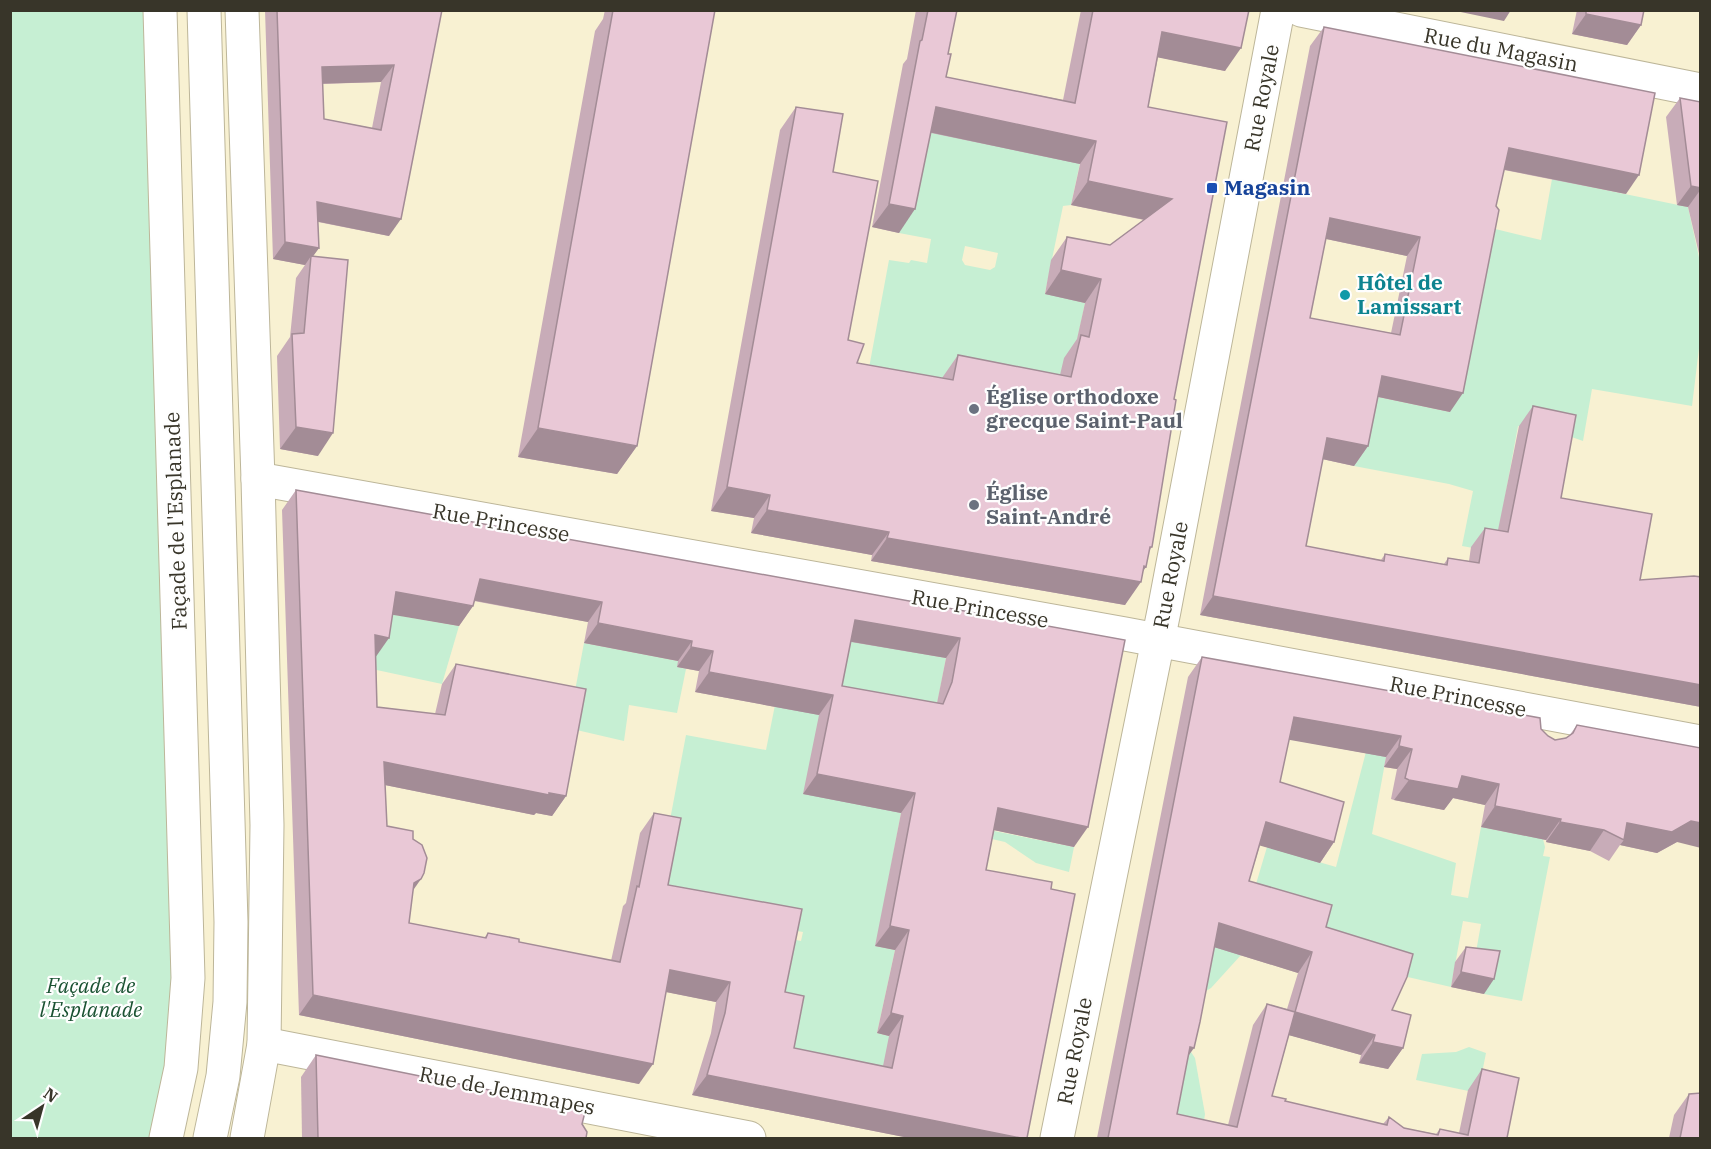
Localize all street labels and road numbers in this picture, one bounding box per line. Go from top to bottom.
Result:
street label: Rue du Magasin [1422,20,1581,78]
street label: Rue Royale [1237,42,1285,154]
street label: Façade de l'Esplanade [157,411,193,631]
street label: Rue Princesse [430,496,572,548]
street label: Rue Royale [1146,519,1194,631]
street label: Rue Princesse [909,582,1051,634]
street label: Rue Princesse [1387,669,1529,723]
street label: Rue Royale [1050,995,1098,1107]
street label: Rue de Jemmapes [417,1059,598,1121]

